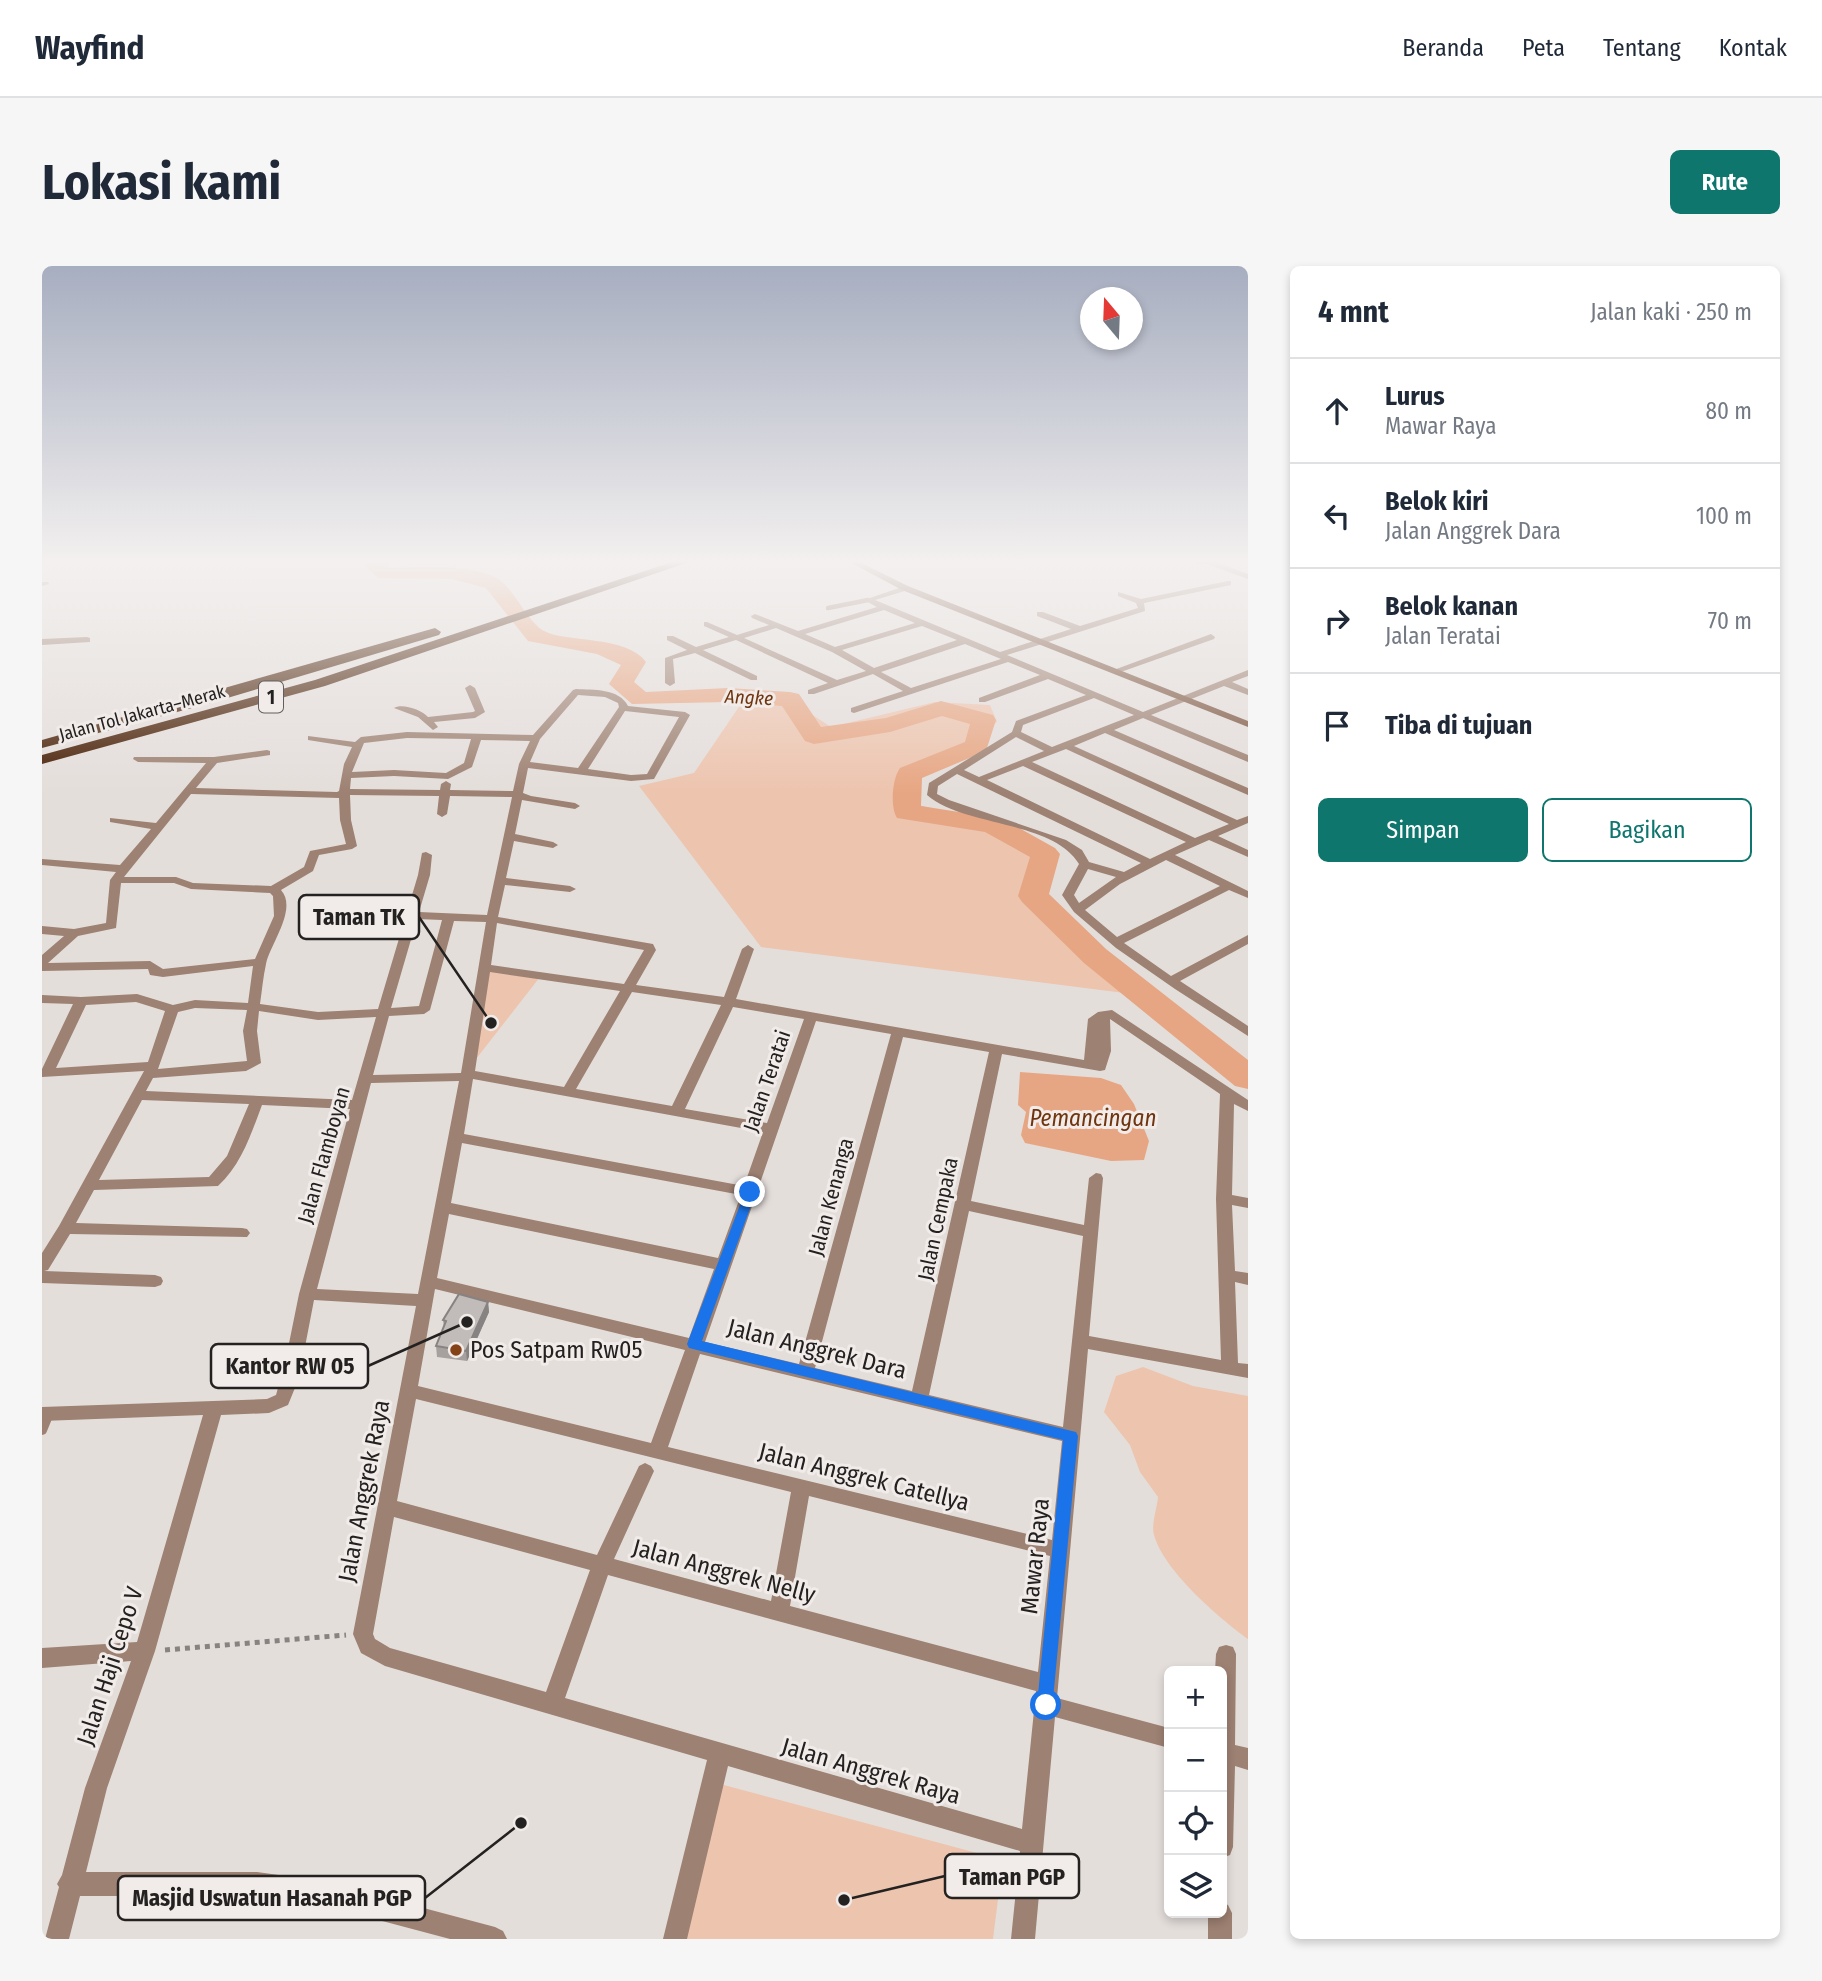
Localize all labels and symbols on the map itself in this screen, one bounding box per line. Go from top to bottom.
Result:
north arrow [1080,287,1143,350]
street label: Jalan Tol Jakarta–Merak [57,680,228,746]
road number: 1 [259,682,283,712]
water label: Angke [723,685,774,710]
callout: Taman TK [299,895,419,939]
text: Taman TK [313,903,406,931]
street label: Jalan Teratai [737,1027,797,1135]
street label: Jalan Flamboyan [292,1084,356,1226]
water label: Pemancingan [1029,1104,1157,1132]
street label: Jalan Kenanga [803,1135,859,1259]
street label: Jalan Cempaka [912,1155,964,1283]
route end [734,1176,765,1207]
street label: Jalan Anggrek Dara [725,1313,909,1385]
place label: Pos Satpam Rw05 [470,1336,643,1364]
marker: Pos Satpam Rw05 [448,1342,464,1358]
callout: Kantor RW 05 [211,1344,368,1388]
text: Kantor RW 05 [225,1352,355,1380]
street label: Jalan Anggrek Raya [333,1398,395,1584]
street label: Jalan Anggrek Catellya [756,1437,972,1517]
street label: Mawar Raya [1015,1497,1055,1615]
street label: Jalan Anggrek Nelly [630,1533,819,1609]
street label: Jalan Haji Cepo V [71,1582,149,1749]
route start [1030,1689,1061,1720]
street label: Jalan Anggrek Raya [778,1732,964,1810]
callout: Taman PGP [945,1854,1079,1898]
text: Taman PGP [959,1863,1065,1891]
callout: Masjid Uswatun Hasanah PGP [118,1876,425,1920]
text: Masjid Uswatun Hasanah PGP [132,1884,412,1912]

